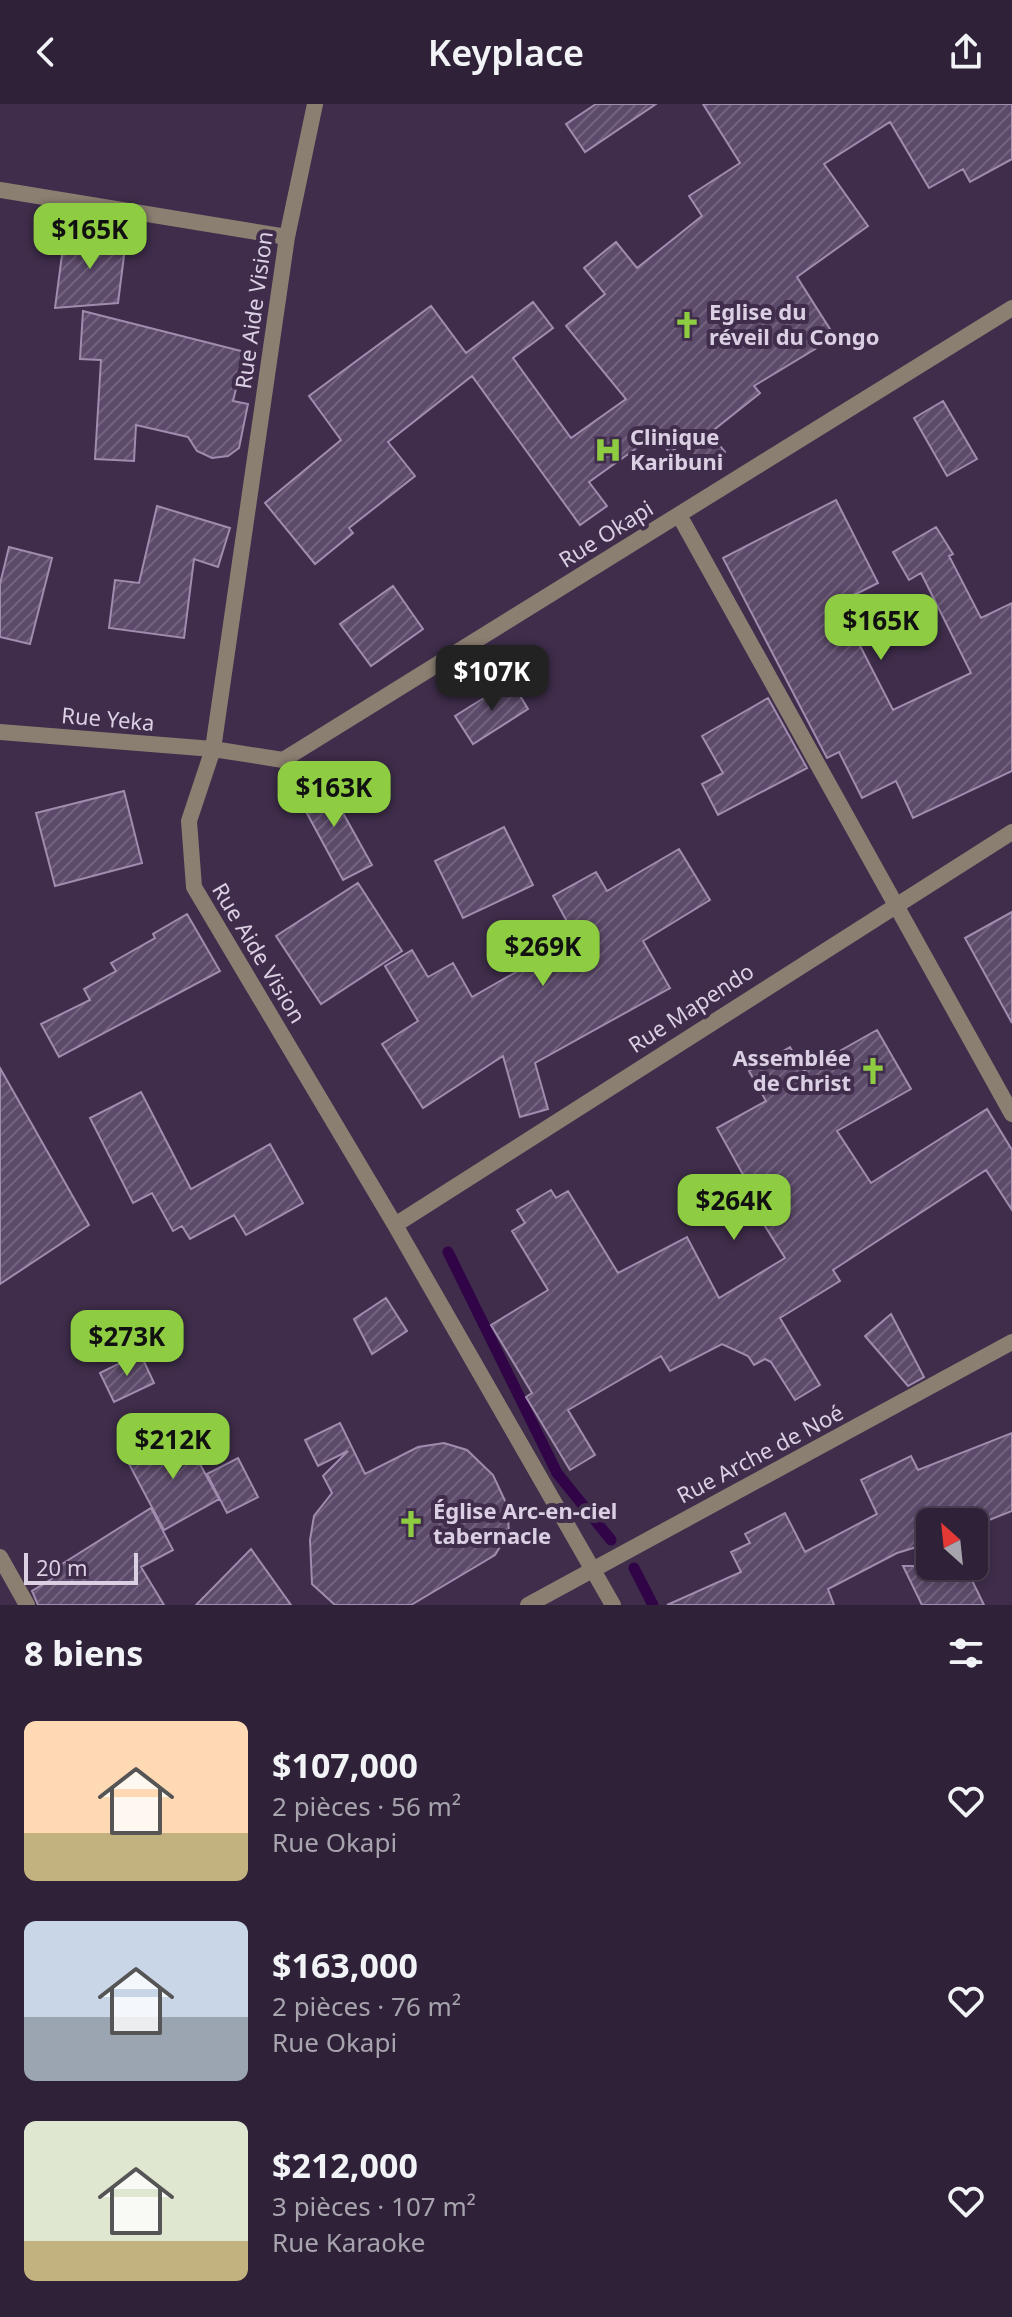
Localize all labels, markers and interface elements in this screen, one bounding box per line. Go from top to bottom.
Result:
text: Keyplace [428,28,584,77]
icon: back [24,30,68,74]
icon: share [944,30,988,74]
pin: $165K [34,203,146,271]
text: $165K [52,211,128,247]
street label: Rue Aide Vision [227,229,279,391]
place label: Eglise du réveil du Congo [709,296,879,351]
church icon: Eglise du réveil du Congo [672,310,702,340]
place label: Clinique Karibuni [630,421,723,476]
hospital icon: Clinique Karibuni [593,435,623,465]
street label: Rue Okapi [553,492,658,574]
pin: $165K [825,594,937,662]
text: $165K [843,602,919,638]
pin: $107K [436,645,548,713]
text: $107K [454,653,530,689]
street label: Rue Yeka [60,699,156,737]
pin: $163K [278,761,390,829]
text: $163K [296,769,372,805]
street label: Rue Aide Vision [206,877,314,1028]
pin: $269K [487,920,599,988]
text: $269K [505,928,581,964]
street label: Rue Mapendo [622,955,759,1059]
place label: Assemblée de Christ [732,1042,851,1097]
church icon: Assemblée de Christ [858,1056,888,1086]
pin: $264K [678,1174,790,1242]
text: $264K [696,1182,772,1218]
pin: $273K [71,1310,183,1378]
text: $273K [89,1318,165,1354]
street label: Rue Arche de Noé [671,1397,848,1510]
pin: $212K [117,1413,229,1481]
text: $212K [135,1421,211,1457]
place label: Église Arc-en-ciel tabernacle [433,1495,617,1550]
north arrow [916,1508,988,1580]
map controls [916,1508,988,1580]
church icon: Église Arc-en-ciel tabernacle [396,1509,426,1539]
scale bar [24,1549,138,1585]
text: 20 m [36,1552,87,1582]
text: 8 biens [24,1630,143,1676]
icon: filters [944,1631,988,1675]
text: $107,000 [272,1742,418,1788]
icon: home [88,1753,184,1849]
icon: heart [944,1779,988,1823]
text: 2 pièces · 56 m² [272,1788,461,1824]
text: Rue Okapi [272,1824,397,1860]
text: $163,000 [272,1942,418,1988]
icon: home [88,1953,184,2049]
icon: heart [944,1979,988,2023]
text: 2 pièces · 76 m² [272,1988,461,2024]
text: Rue Okapi [272,2024,397,2060]
text: $212,000 [272,2142,418,2188]
icon: home [88,2153,184,2249]
icon: heart [944,2179,988,2223]
text: 3 pièces · 107 m² [272,2188,476,2224]
text: Rue Karaoke [272,2224,425,2260]

